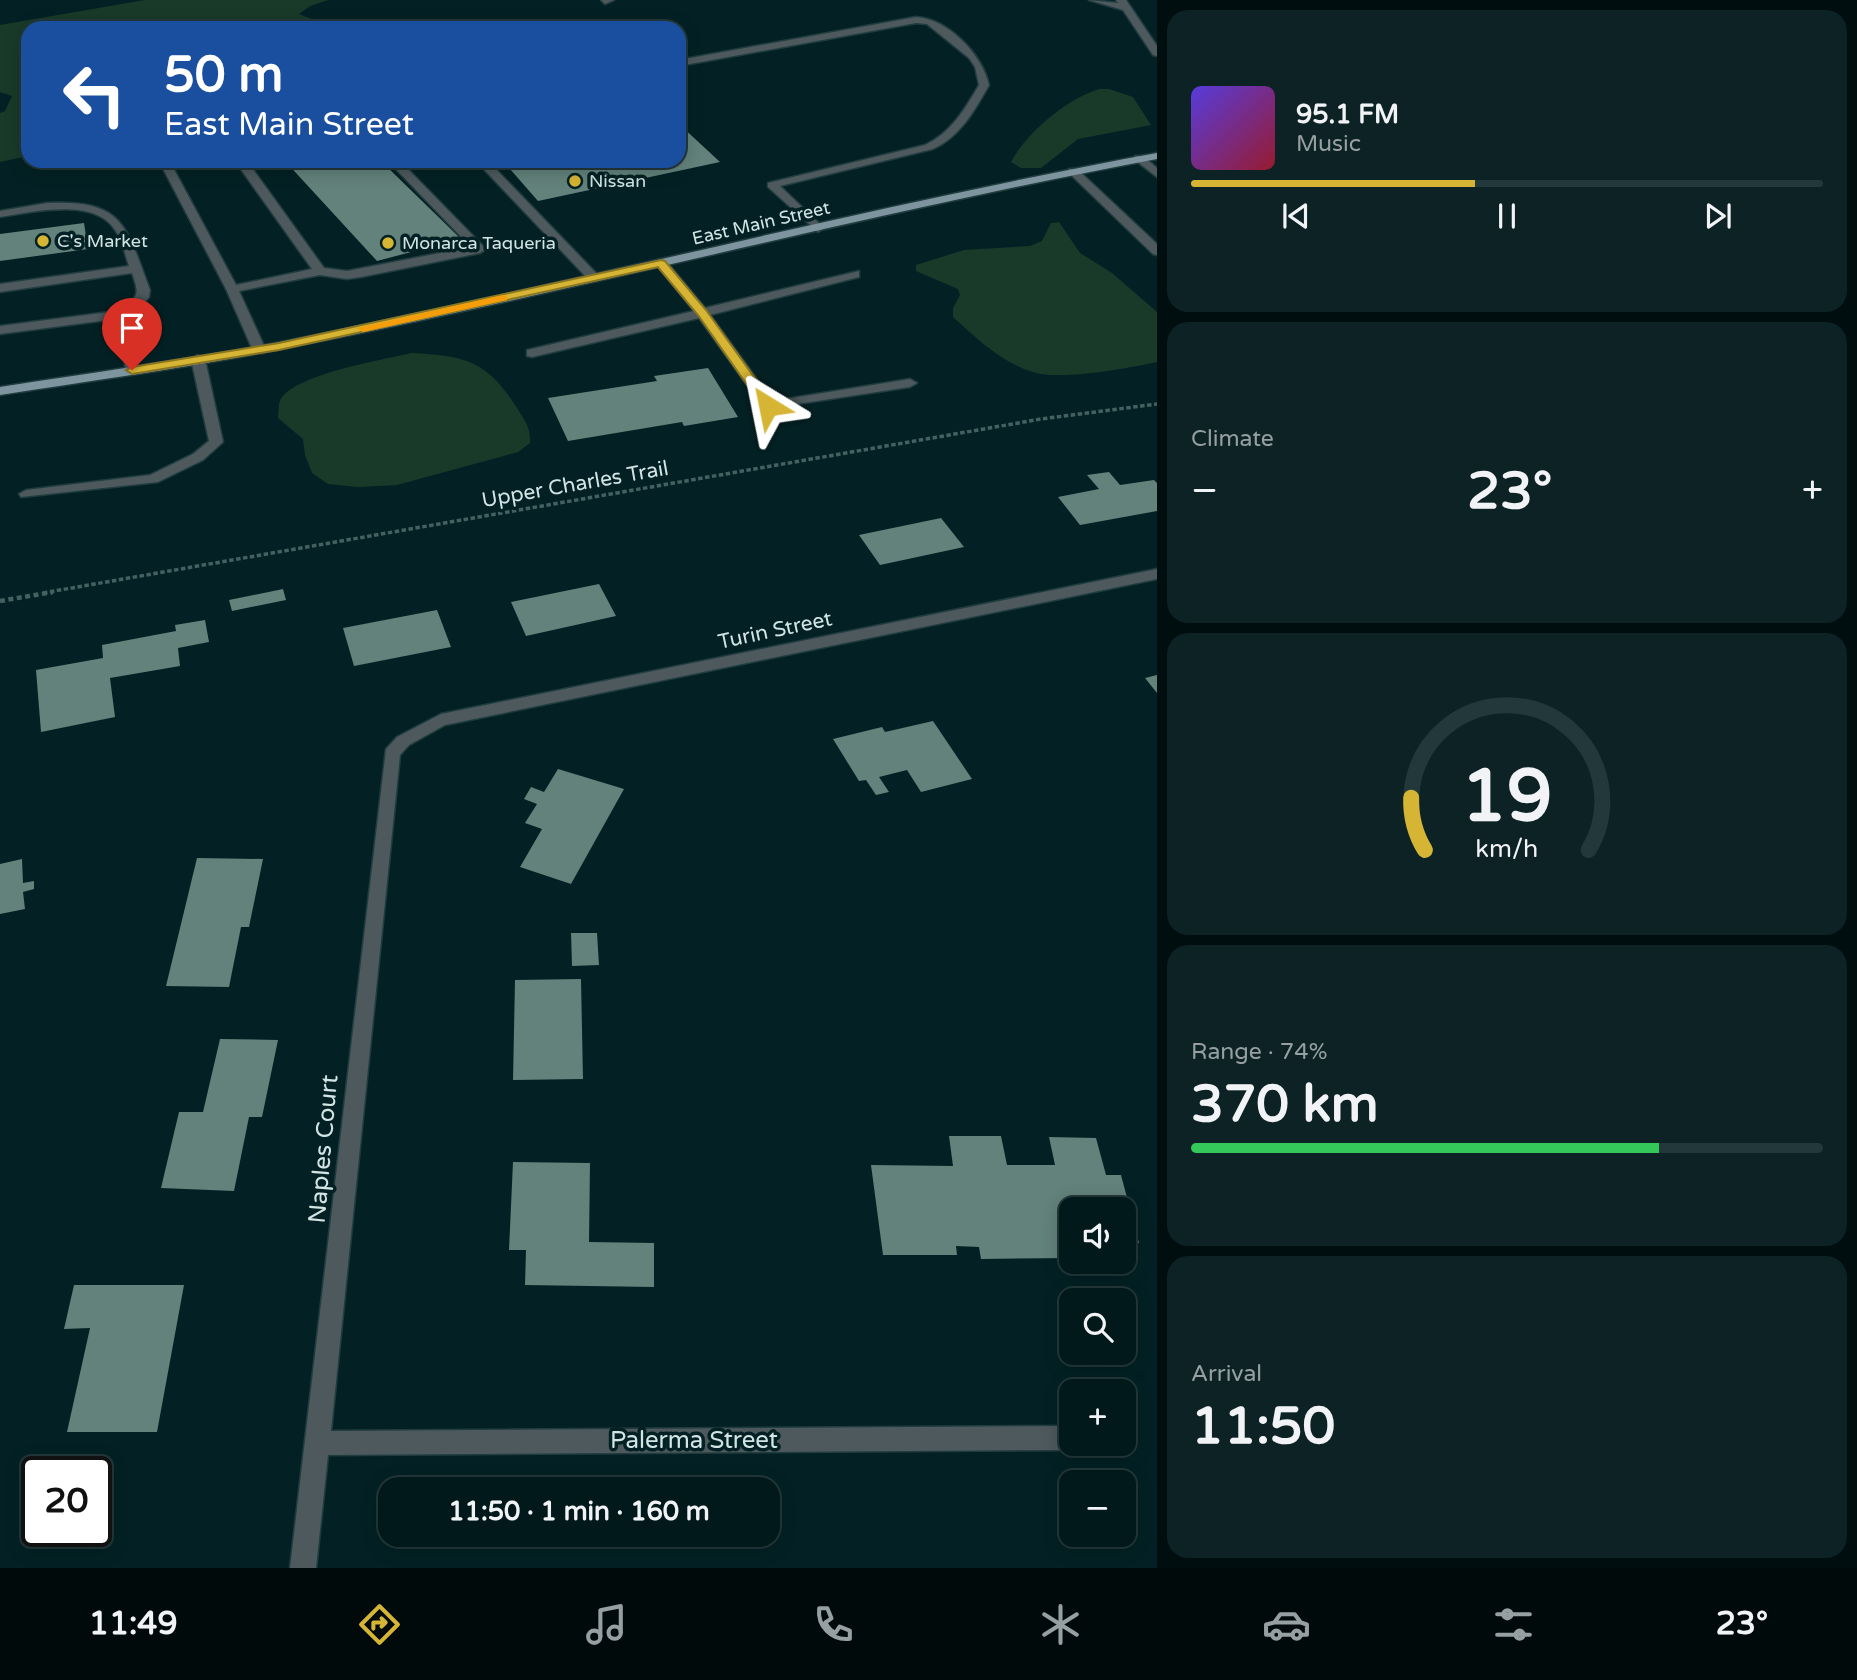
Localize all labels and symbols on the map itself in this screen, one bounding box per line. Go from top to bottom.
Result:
place label: Nissan [589,170,646,192]
marker: Nissan [567,173,583,189]
street label: East Main Street [690,196,832,250]
place label: C's Market [57,230,148,252]
place label: Monarca Taqueria [402,232,556,254]
marker: C's Market [35,233,51,249]
marker: Monarca Taqueria [380,235,396,251]
pin [102,298,162,370]
position arrow [731,369,805,443]
street label: Upper Charles Trail [480,456,670,513]
street label: Turin Street [716,606,834,655]
street label: Naples Court [303,1074,344,1225]
street label: Palerma Street [610,1426,778,1455]
speed limit sign: 20 [21,1456,112,1547]

